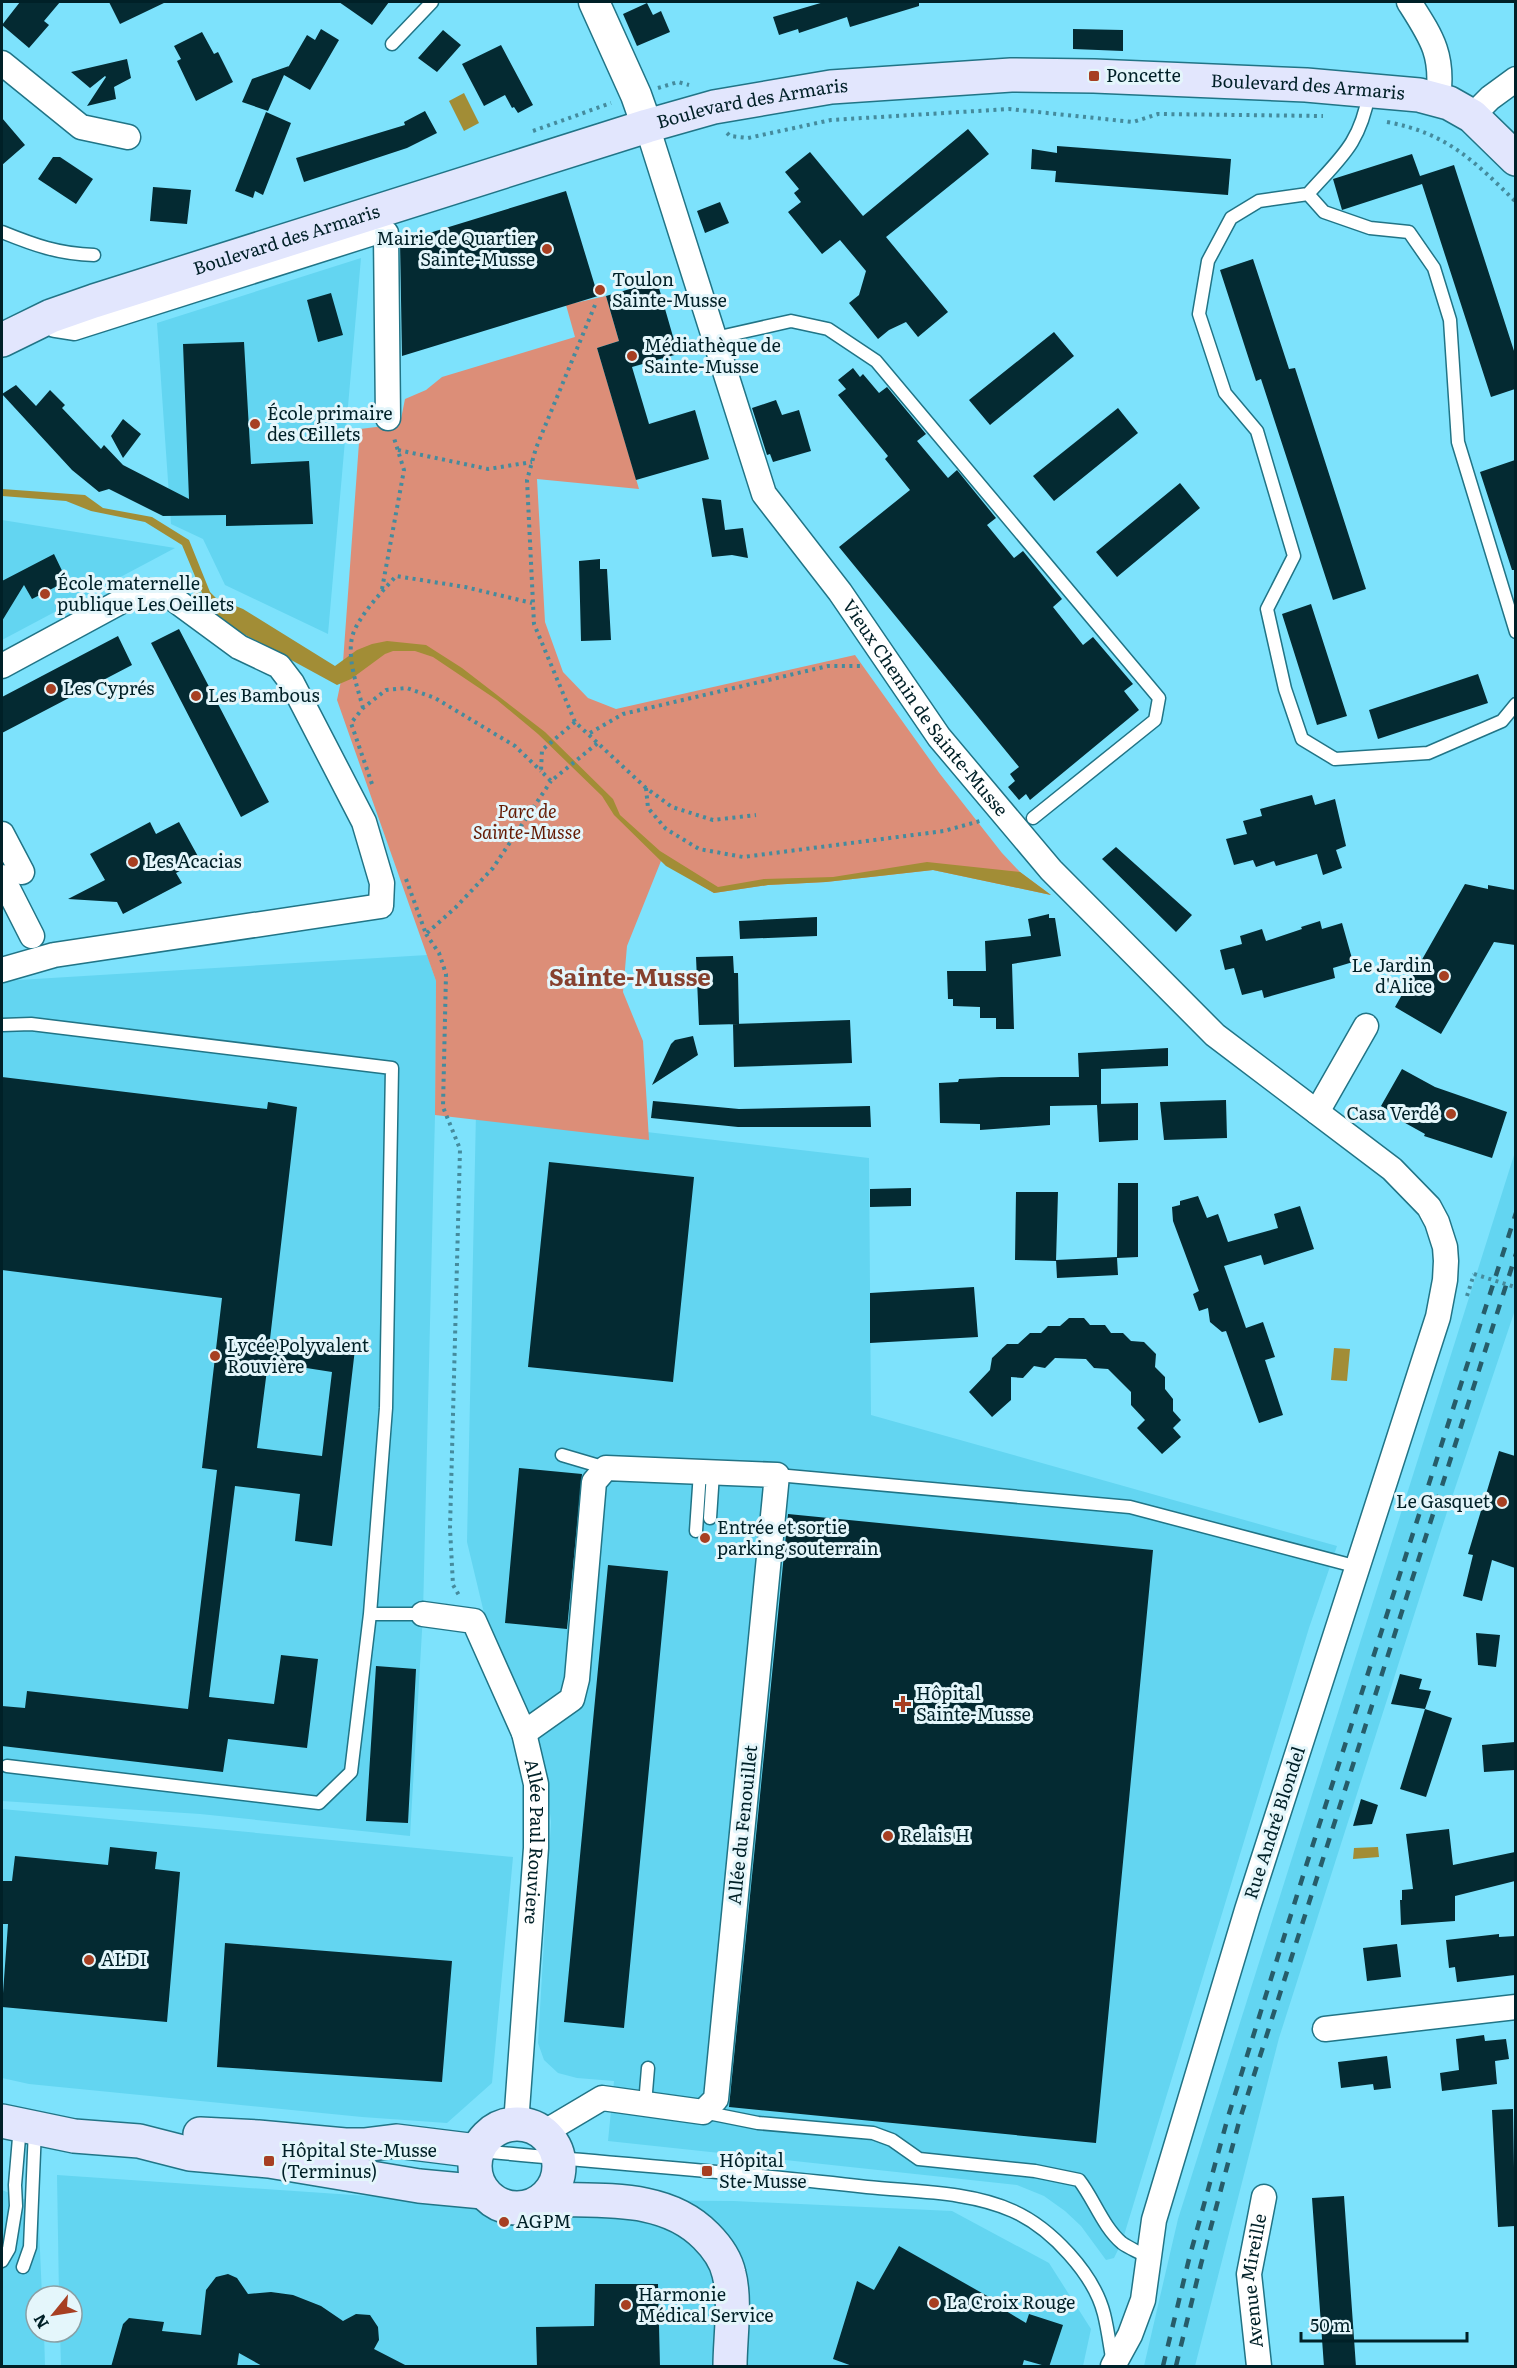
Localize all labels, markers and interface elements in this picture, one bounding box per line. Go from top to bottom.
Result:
place label: Poncette [1106,61,1181,88]
street label: Boulevard des Armaris [1210,66,1406,106]
marker: Poncette [1087,69,1101,83]
street label: Boulevard des Armaris [653,71,848,135]
street label: Boulevard des Armaris [189,196,383,281]
place label: Mairie de Quartier Sainte-Musse [376,224,535,272]
marker: Mairie de Quartier Sainte-Musse [540,242,554,256]
place label: Toulon Sainte-Musse [612,265,727,313]
marker: Toulon Sainte-Musse [593,283,607,297]
place label: Médiathèque de Sainte-Musse [644,331,781,379]
marker: Médiathèque de Sainte-Musse [625,349,639,363]
place label: École primaire des Œillets [267,399,393,447]
marker: École primaire des Œillets [248,417,262,431]
place label: École maternelle publique Les Oeillets [57,569,234,617]
marker: École maternelle publique Les Oeillets [38,587,52,601]
street label: Vieux Chemin de Sainte-Musse [837,593,1015,822]
place label: Les Cyprés [63,674,154,701]
place label: Les Bambous [208,681,320,708]
marker: Les Cyprés [44,682,58,696]
marker: Les Bambous [189,689,203,703]
park label: Parc de Sainte-Musse [473,797,581,845]
place label: Les Acacias [145,847,242,874]
marker: Les Acacias [126,855,140,869]
place label: Le Jardin d'Alice [1352,951,1432,999]
district label: Sainte-Musse [549,958,711,993]
marker: Le Jardin d'Alice [1437,969,1451,983]
place label: Casa Verdé [1346,1099,1439,1126]
marker: Casa Verdé [1444,1107,1458,1121]
place label: Lycée Polyvalent Rouvière [227,1331,370,1379]
marker: Lycée Polyvalent Rouvière [208,1349,222,1363]
place label: Le Gasquet [1396,1487,1491,1514]
marker: Le Gasquet [1495,1495,1509,1509]
place label: Entrée et sortie parking souterrain [717,1513,879,1561]
marker: Entrée et sortie parking souterrain [698,1531,712,1545]
place label: Hôpital Sainte-Musse [916,1679,1031,1727]
marker: Hôpital Sainte-Musse [894,1695,912,1713]
street label: Allée du Fenouillet [720,1743,763,1906]
street label: Rue André Blondel [1236,1743,1311,1902]
street label: Allée Paul Rouviere [518,1756,551,1925]
place label: Relais H [900,1821,970,1848]
marker: Relais H [881,1829,895,1843]
place label: ALDI [101,1945,147,1972]
marker: ALDI [82,1953,96,1967]
place label: Hôpital Ste-Musse (Terminus) [281,2136,437,2184]
place label: Hôpital Ste-Musse [719,2146,807,2194]
marker: Hôpital Ste-Musse (Terminus) [262,2154,276,2168]
marker: Hôpital Ste-Musse [700,2164,714,2178]
place label: AGPM [516,2207,571,2234]
street label: Avenue Mireille [1233,2211,1272,2350]
marker: AGPM [497,2215,511,2229]
place label: Harmonie Médical Service [638,2280,774,2328]
north arrow [24,2284,84,2344]
place label: La Croix Rouge [946,2288,1075,2315]
marker: La Croix Rouge [927,2296,941,2310]
marker: Harmonie Médical Service [619,2298,633,2312]
scale bar [1301,2305,1468,2343]
text: N [26,2310,54,2334]
text: 50 m [1310,2311,1351,2338]

